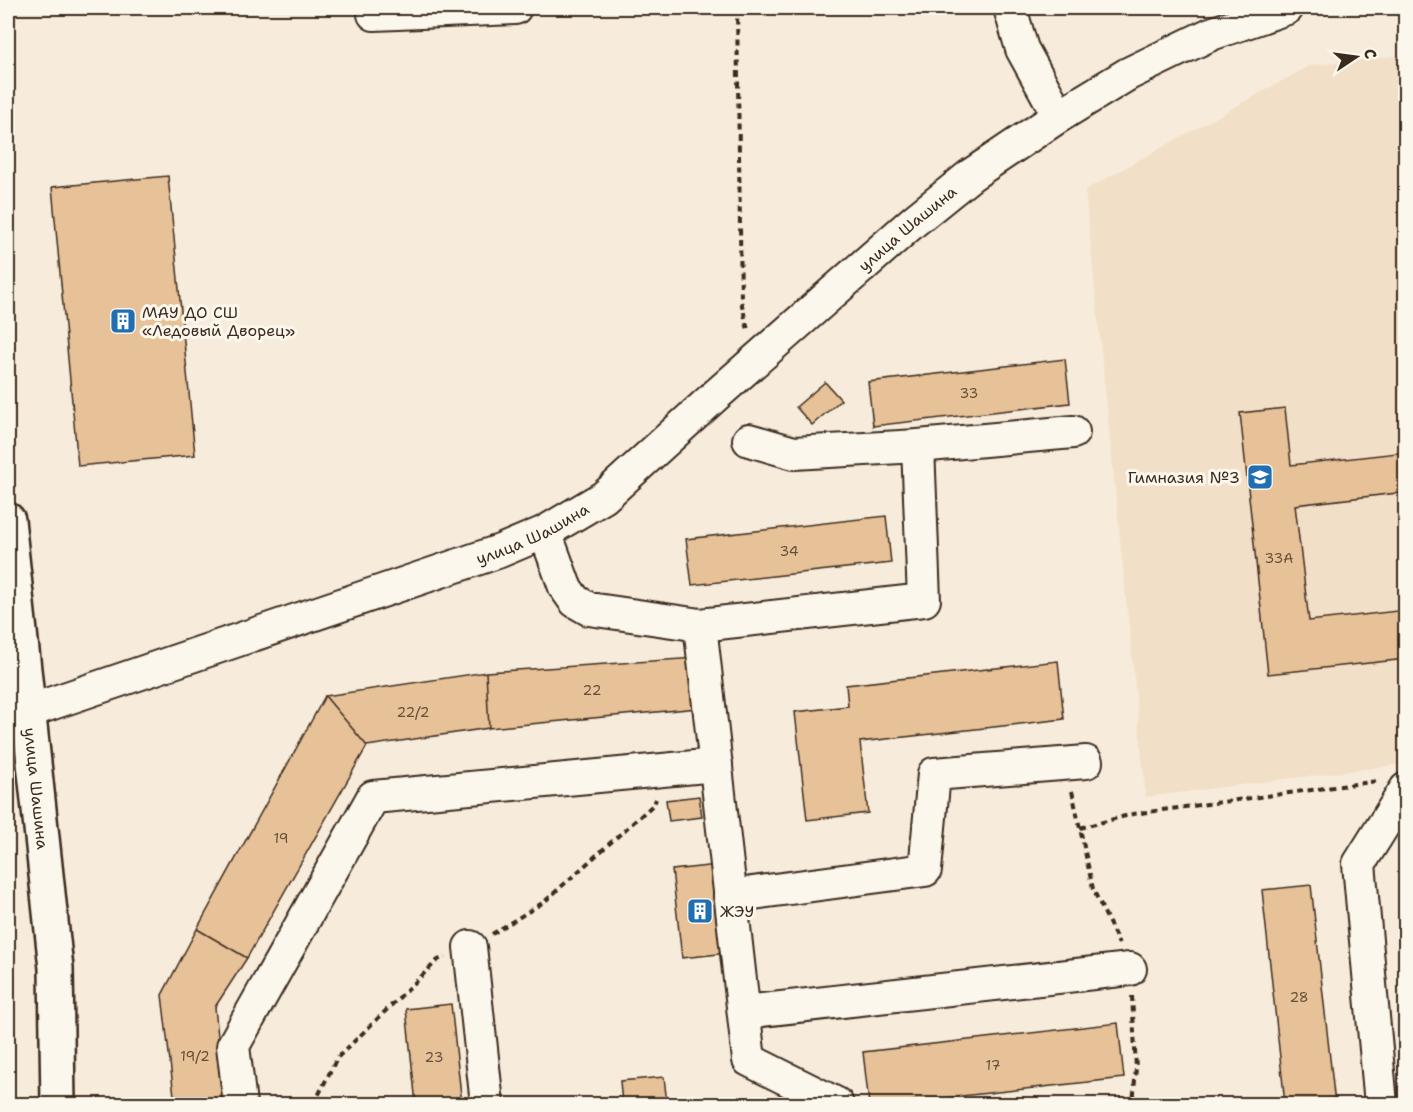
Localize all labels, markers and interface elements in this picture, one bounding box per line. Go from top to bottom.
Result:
north arrow [1326,27,1386,87]
text: С [1359,47,1382,61]
street label: улица Шашина [854,181,961,276]
place label: МАУ ДО СШ «Ледовый Дворец» [142,302,295,341]
building icon: МАУ ДО СШ «Ледовый Дворец» [108,306,138,336]
house number: 33 [960,384,978,402]
school or university icon: Гимназия №3 [1245,462,1275,492]
place label: Гимназия №3 [1128,467,1240,488]
street label: улица Шашина [473,498,593,569]
house number: 34 [779,542,799,560]
house number: 33А [1265,549,1293,567]
house number: 22 [583,681,601,699]
house number: 22/2 [396,703,430,721]
street label: улица Шашина [20,726,54,851]
house number: 19 [273,829,289,847]
building icon: ЖЭУ [685,896,715,926]
place label: ЖЭУ [720,901,754,922]
house number: 28 [1289,988,1309,1006]
house number: 19/2 [180,1047,210,1065]
house number: 23 [425,1048,443,1066]
house number: 17 [986,1056,1000,1074]

